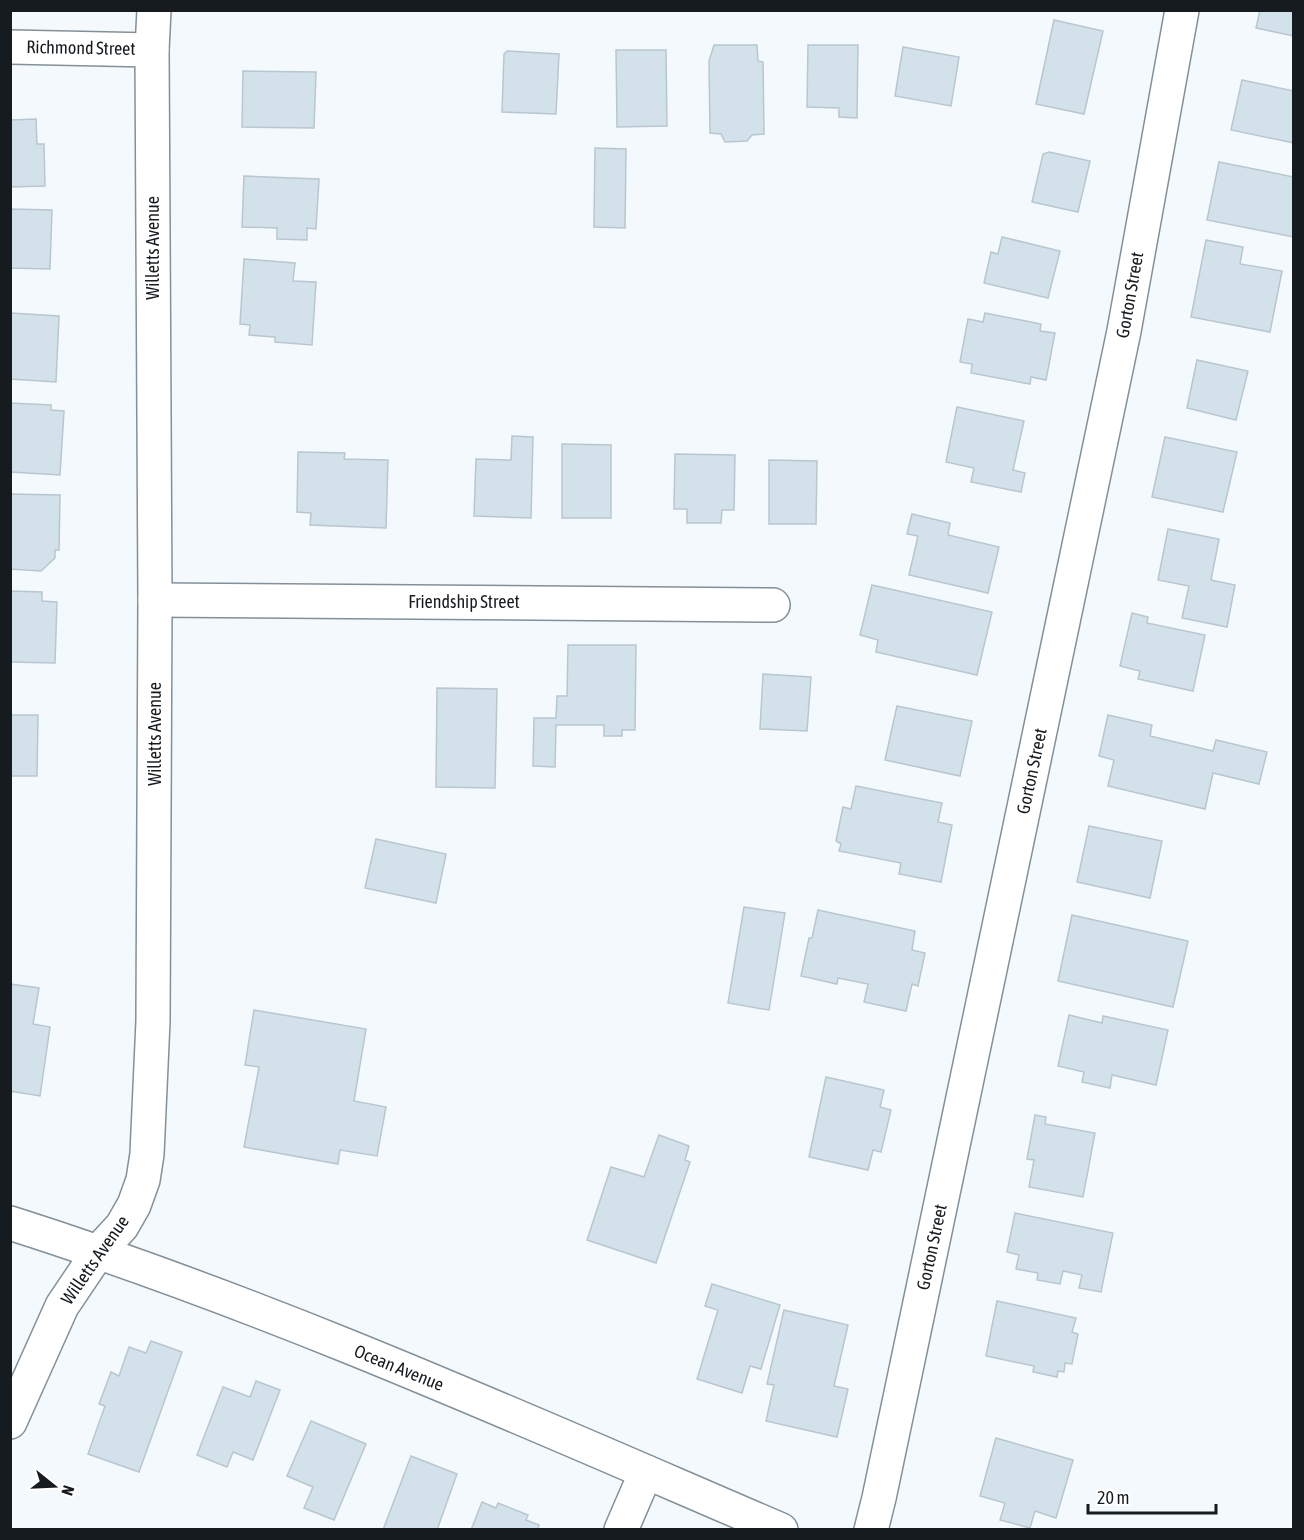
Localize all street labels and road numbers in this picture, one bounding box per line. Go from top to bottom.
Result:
street label: Richmond Street [26,36,136,59]
street label: Willetts Avenue [142,196,163,300]
street label: Gorton Street [1112,250,1147,340]
street label: Friendship Street [408,591,520,612]
street label: Willetts Avenue [144,682,165,786]
street label: Gorton Street [1012,726,1051,816]
street label: Gorton Street [912,1202,951,1292]
street label: Willetts Avenue [56,1211,133,1308]
street label: Ocean Avenue [351,1340,447,1395]

